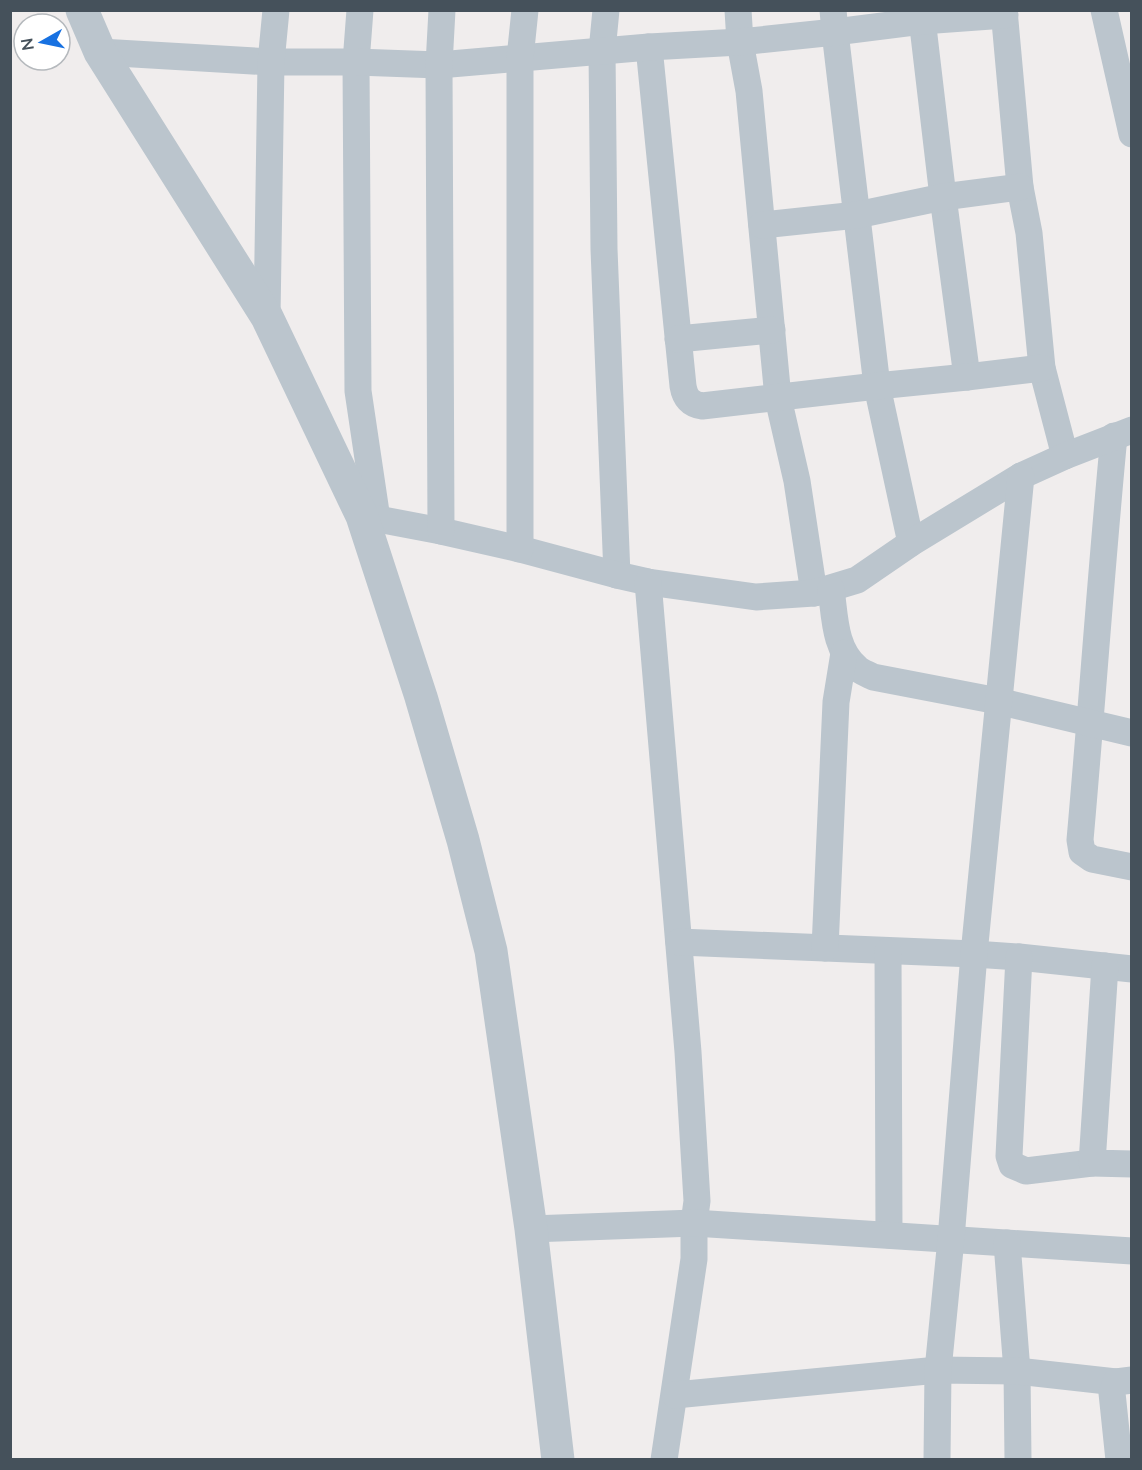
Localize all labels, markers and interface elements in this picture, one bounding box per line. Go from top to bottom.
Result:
north arrow [12,12,72,72]
text: N [16,37,37,52]

